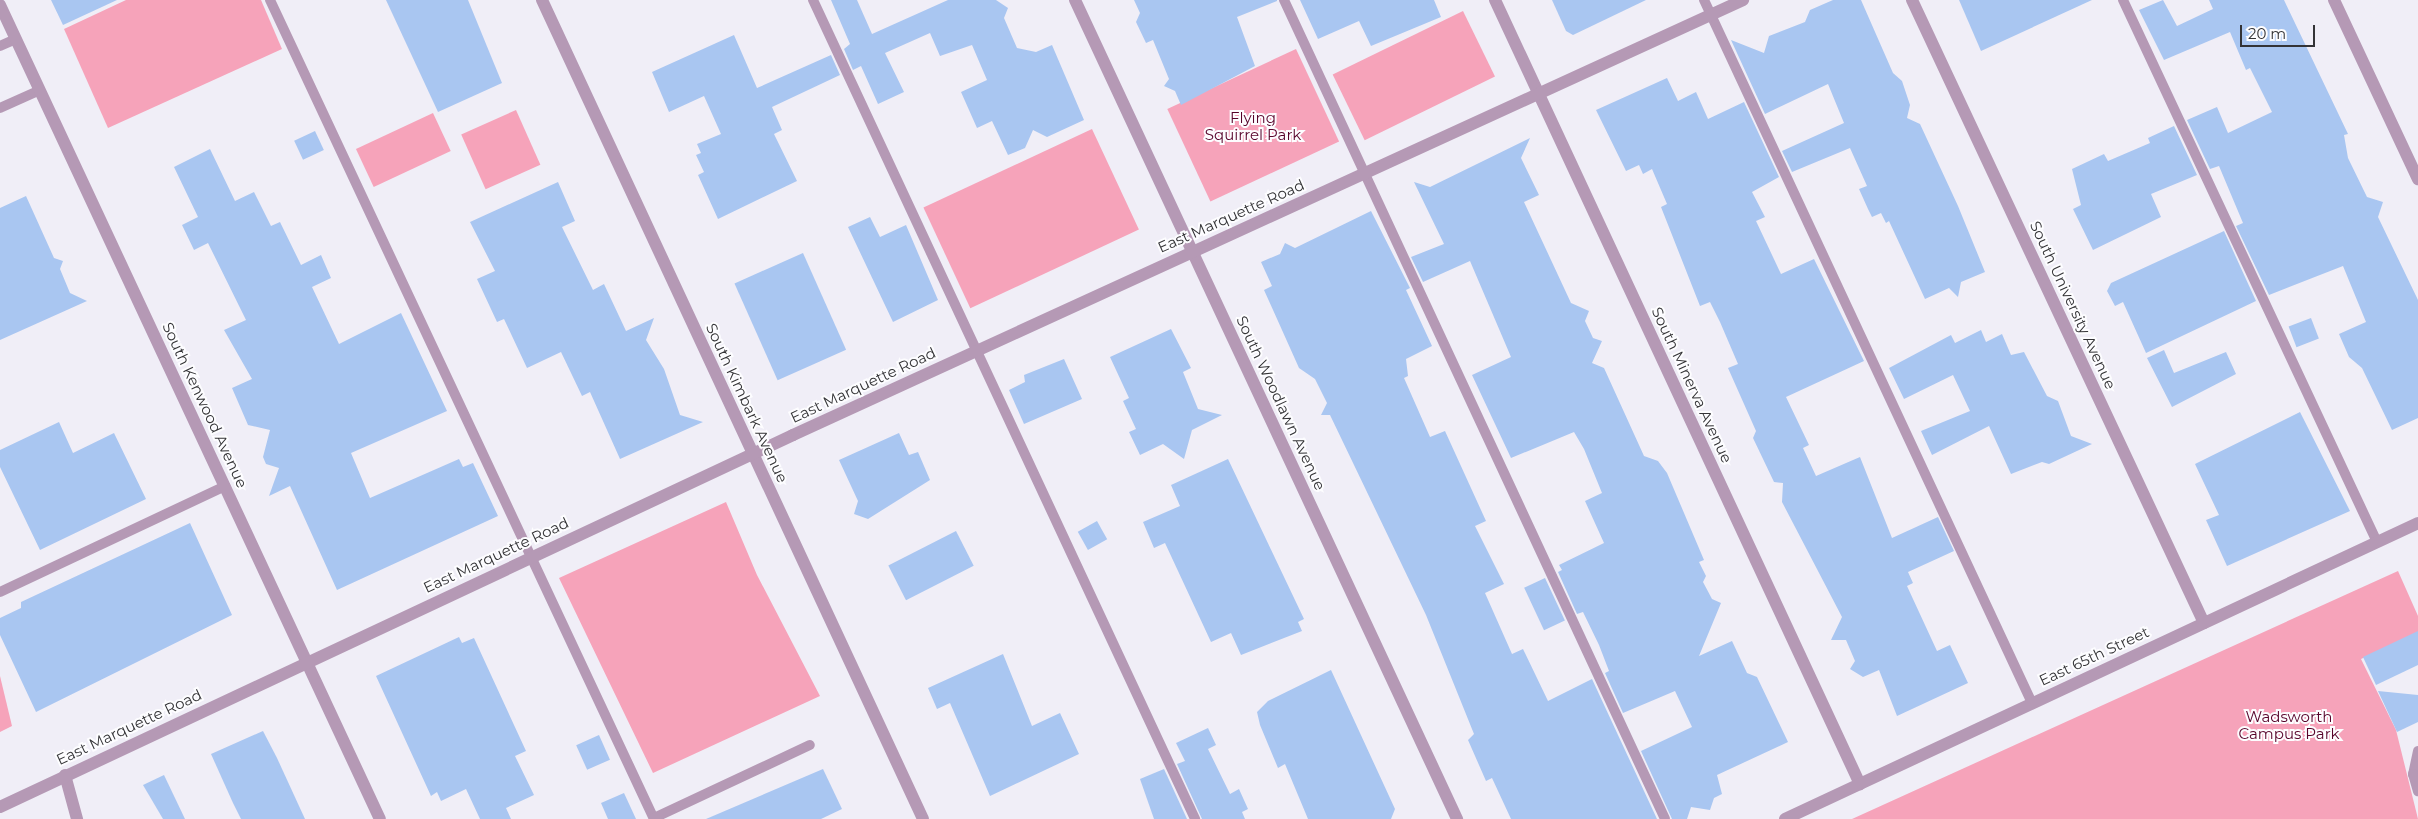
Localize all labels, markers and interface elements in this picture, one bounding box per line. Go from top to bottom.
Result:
scale bar [2243,15,2318,47]
text: 20 m [2248,24,2286,43]
park label: Flying Squirrel Park [1205,108,1301,143]
street label: East Marquette Road [1155,176,1307,256]
street label: South University Avenue [2026,218,2120,392]
street label: South Minerva Avenue [1648,304,1736,466]
street label: South Woodlawn Avenue [1233,313,1329,493]
street label: South Kenwood Avenue [159,319,251,491]
street label: South Kimbark Avenue [702,320,792,486]
street label: East Marquette Road [787,343,939,427]
street label: East Marquette Road [420,513,572,597]
street label: East 65th Street [2036,623,2152,689]
street label: East Marquette Road [53,685,205,769]
park label: Wadsworth Campus Park [2238,707,2340,742]

